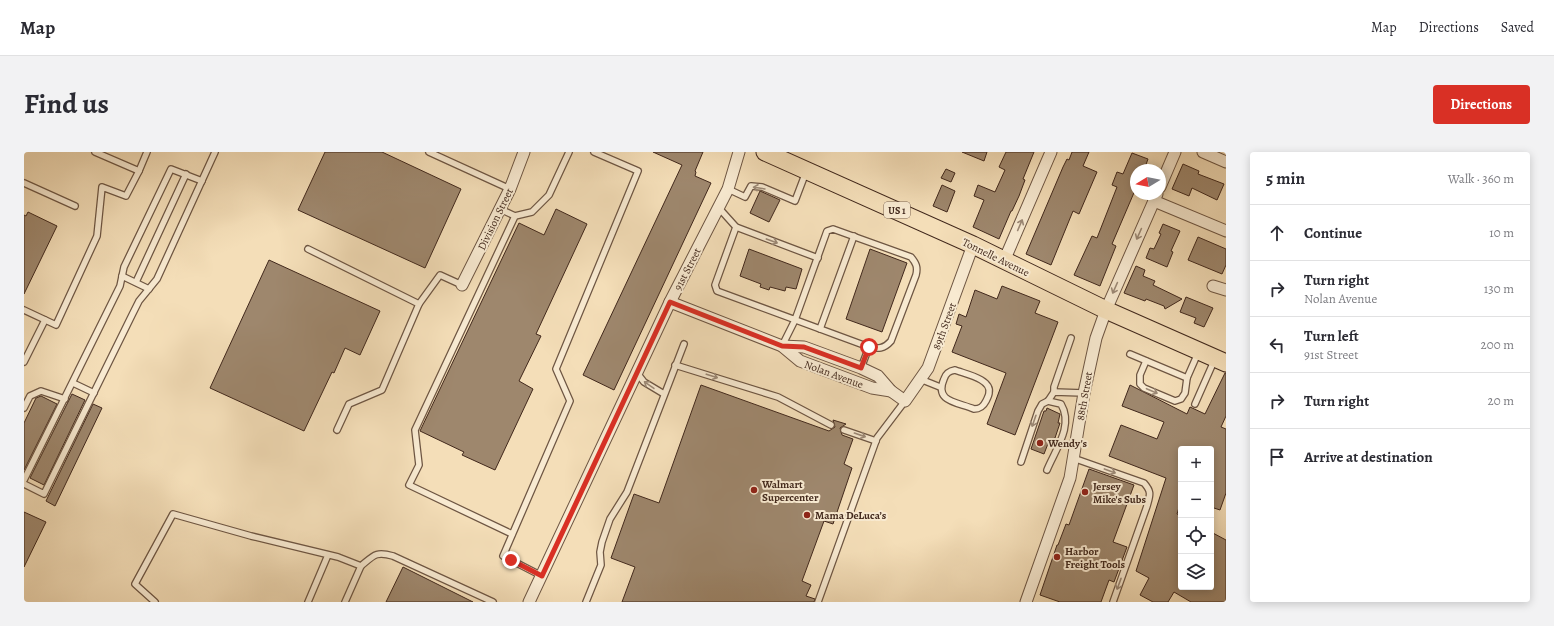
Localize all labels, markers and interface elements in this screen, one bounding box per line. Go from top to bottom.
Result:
text: Map [20,15,55,41]
text: Map [1371,18,1397,37]
text: Directions [1419,18,1479,37]
text: Saved [1501,18,1534,37]
text: Find us [24,85,109,123]
button: Directions [1433,85,1530,124]
north arrow [1130,164,1166,200]
text: 5 min [1266,167,1305,190]
text: Walk · 360 m [1448,170,1514,187]
one-way arrow [753,183,766,191]
street label: Division Street [474,185,517,253]
road number: US 1 [884,202,910,218]
one-way arrow [1017,220,1024,232]
icon: ahead [1266,222,1288,244]
text: Continue [1304,223,1362,243]
text: 10 m [1489,224,1514,241]
one-way arrow [1135,227,1143,239]
street label: Tonnelle Avenue [960,235,1032,280]
one-way arrow [766,237,778,245]
street label: 91st Street [670,245,705,293]
text: Turn right [1304,270,1369,290]
icon: right [1266,278,1288,300]
text: 130 m [1484,280,1514,297]
one-way arrow [1111,282,1118,294]
text: Nolan Avenue [1304,290,1377,307]
street label: 89th Street [929,300,960,352]
text: Turn left [1304,326,1359,346]
icon: left [1266,334,1288,356]
text: 200 m [1481,336,1514,353]
route start [860,338,878,356]
text: 91st Street [1304,346,1358,363]
street label: Nolan Avenue [802,357,866,392]
street label: 88th Street [1073,370,1096,422]
one-way arrow [706,373,719,380]
one-way arrow [644,381,655,389]
one-way arrow [1146,388,1158,395]
icon: right [1266,390,1288,412]
text: Turn right [1304,391,1369,411]
text: 20 m [1488,392,1514,409]
one-way arrow [1030,415,1037,428]
one-way arrow [853,432,866,439]
place label: Wendy's [1047,436,1088,451]
marker: Wendy's [1035,438,1045,448]
map controls [1178,446,1214,590]
button: + [1178,446,1214,482]
icon: arrive [1266,446,1288,468]
text: Arrive at destination [1304,447,1433,467]
one-way arrow [1104,468,1116,476]
place label: Walmart Supercenter [761,477,819,505]
place label: Jersey Mike's Subs [1093,479,1147,507]
button: − [1178,482,1214,518]
marker: Walmart Supercenter [749,485,759,495]
marker: Jersey Mike's Subs [1080,487,1090,497]
place label: Mama DeLuca’s [815,508,887,523]
marker: Mama DeLuca’s [802,510,812,520]
button: locate [1178,518,1214,554]
place label: Harbor Freight Tools [1065,544,1125,572]
route end [502,551,520,569]
marker: Harbor Freight Tools [1052,552,1062,562]
button: layers [1178,554,1214,590]
one-way arrow [1115,578,1123,590]

